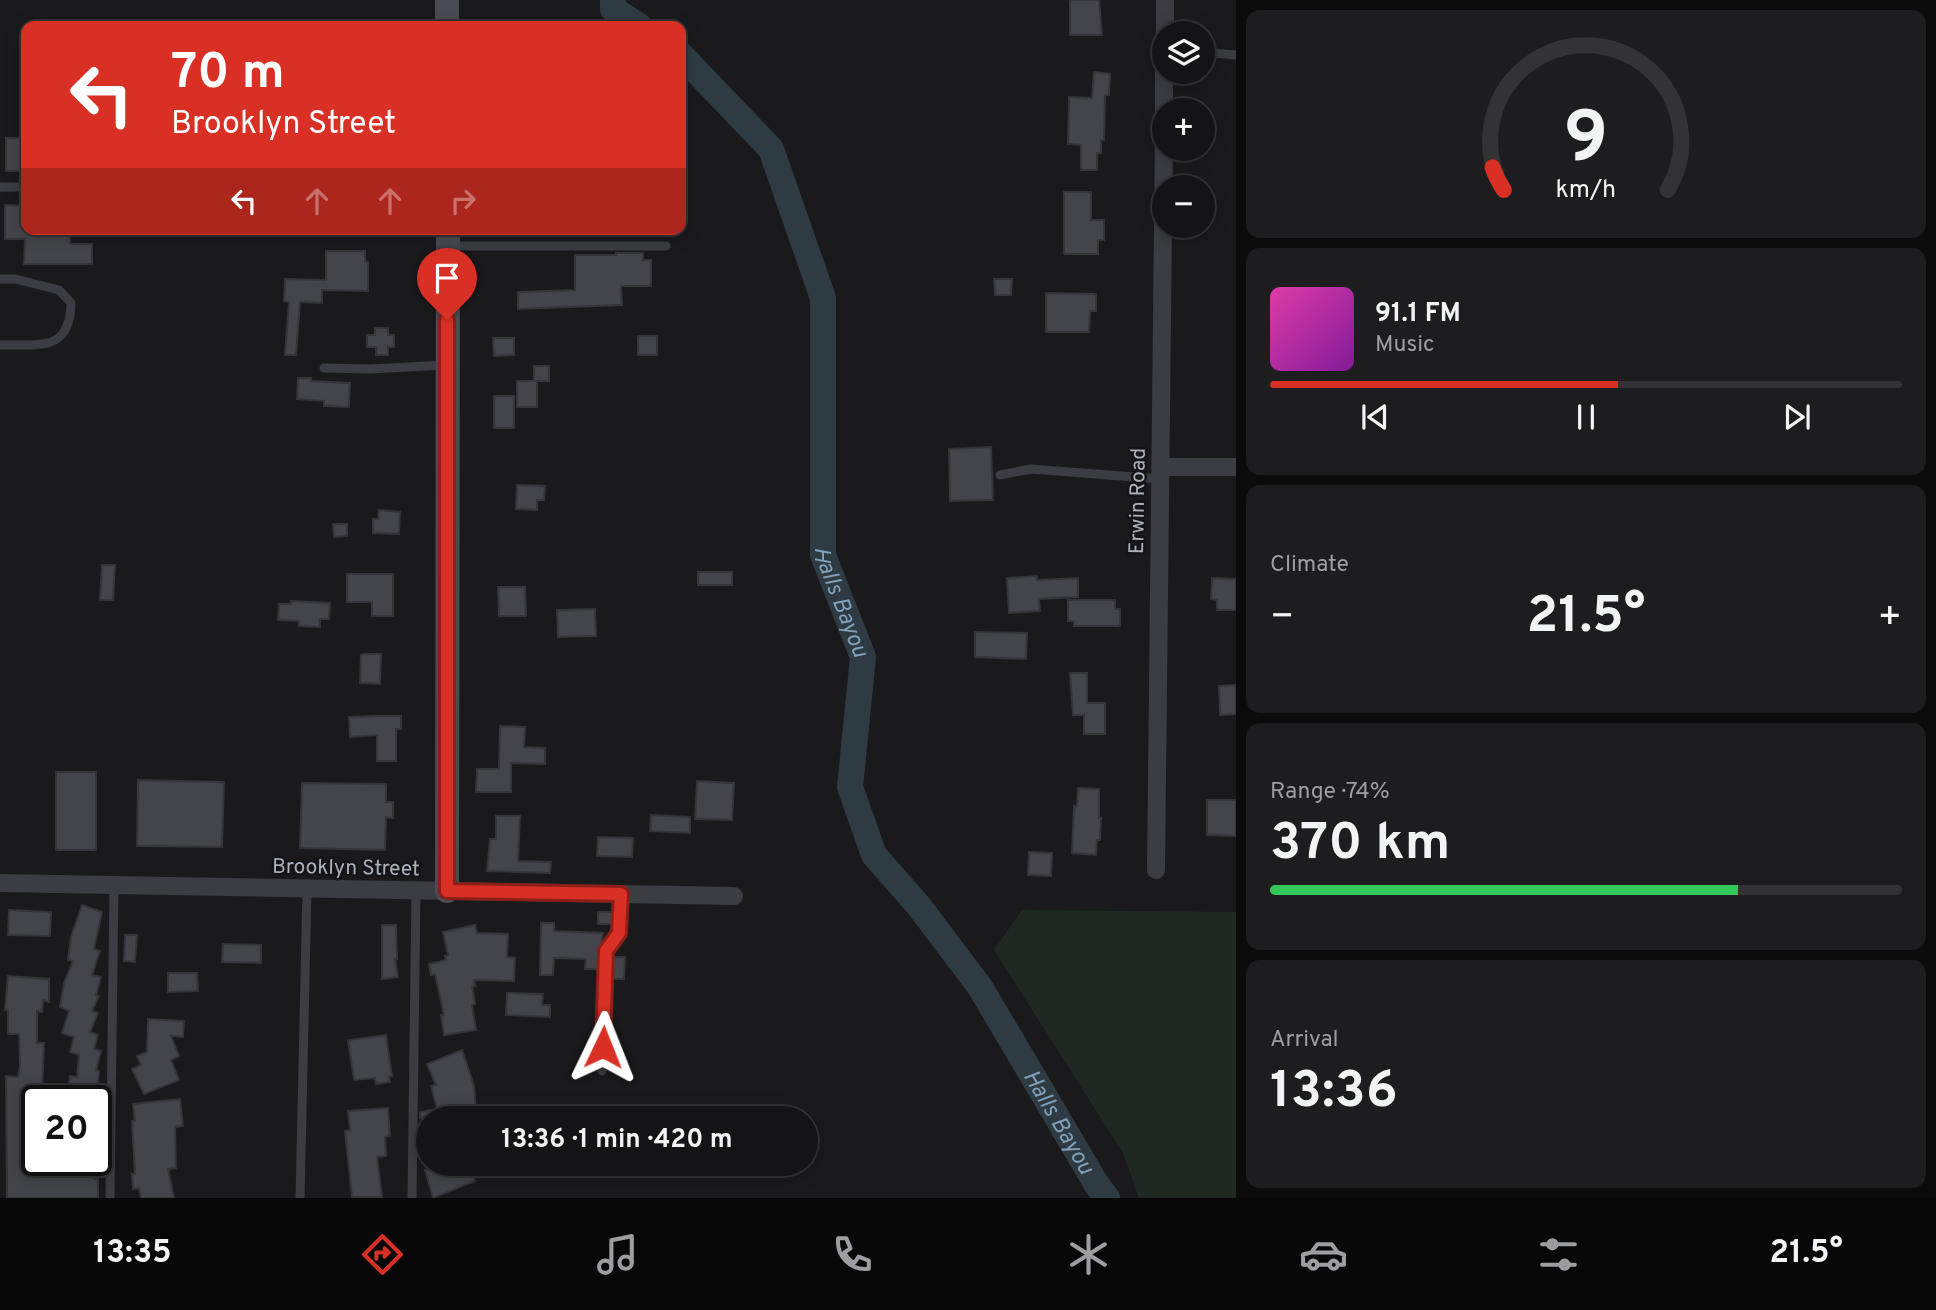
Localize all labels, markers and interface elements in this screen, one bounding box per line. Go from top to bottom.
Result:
map controls [1152,21,1215,238]
button: layers [1152,21,1215,84]
text: 70 m [171,44,285,106]
icon: left [56,49,147,140]
text: 9 [1564,96,1608,188]
button: + [1152,98,1215,161]
text: Brooklyn Street [171,105,396,145]
button: − [1152,175,1215,238]
text: km/h [1556,175,1616,207]
icon: left [225,182,263,220]
icon: ahead [298,182,336,220]
icon: ahead [371,182,409,220]
icon: right [444,182,482,220]
pin [417,248,477,320]
icon: arrive [428,259,466,297]
text: 91.1 FM [1375,298,1461,331]
text: Music [1375,331,1435,360]
icon: previous [1356,398,1394,436]
icon: pause [1567,398,1605,436]
icon: next [1778,398,1816,436]
street label: Erwin Road [1124,448,1153,554]
water label: Halls Bayou [806,547,874,662]
text: Climate [1270,551,1349,580]
text: 21.5° [1527,585,1645,651]
text: − [1270,594,1295,643]
text: + [1877,594,1902,643]
text: Range · 74% [1270,778,1390,807]
text: 370 km [1270,812,1450,878]
street label: Brooklyn Street [272,854,420,883]
position arrow [566,1010,640,1084]
text: Arrival [1270,1026,1339,1055]
text: 13:36 [1270,1060,1398,1126]
water label: Halls Bayou [1015,1065,1100,1181]
speed limit sign: 20 [21,1085,112,1176]
text: 13:36 · 1 min · 420 m [501,1124,733,1157]
icon: directions [358,1230,407,1279]
icon: music [593,1230,642,1279]
icon: phone [828,1230,877,1279]
icon: climate [1064,1230,1113,1279]
icon: car [1299,1230,1348,1279]
icon: filters [1534,1230,1583,1279]
text: 13:35 [93,1234,172,1274]
text: 21.5° [1770,1234,1843,1274]

